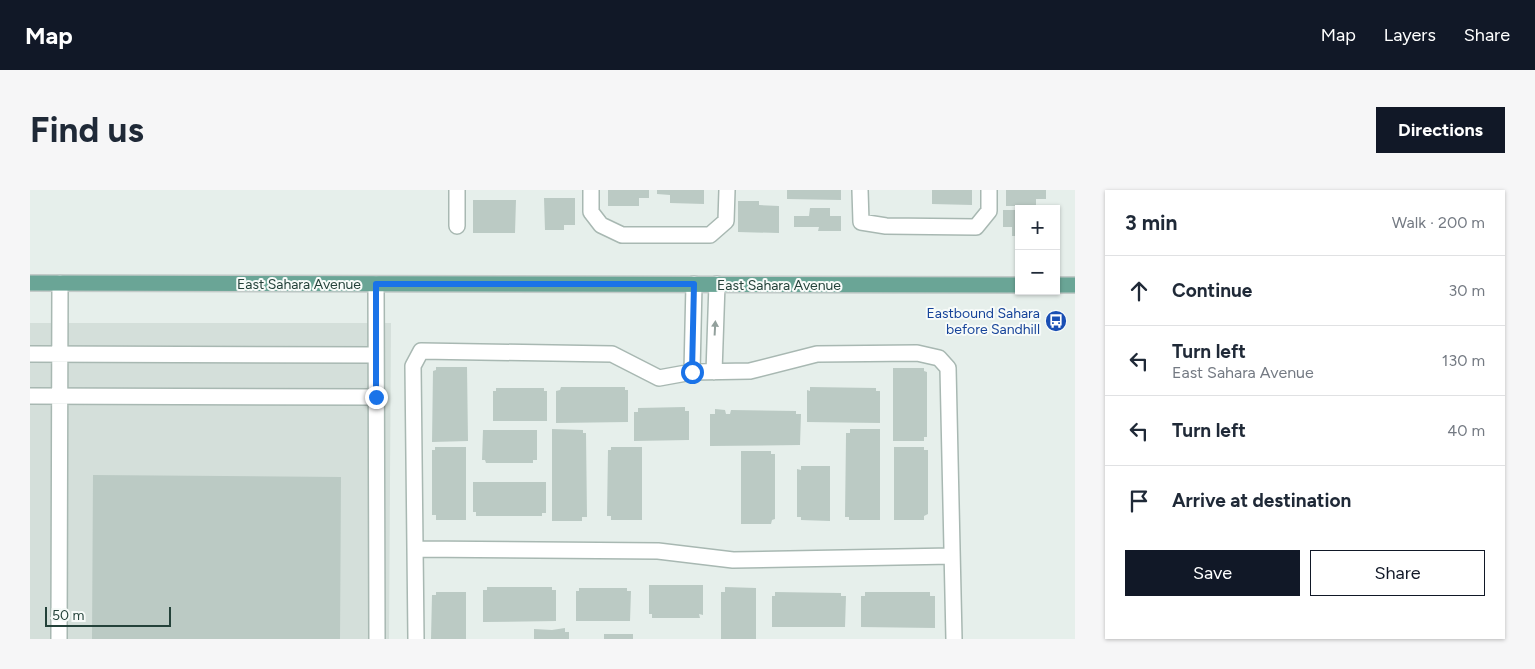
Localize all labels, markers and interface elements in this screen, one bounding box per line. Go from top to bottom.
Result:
text: Map [25,21,73,50]
text: Map [1321,24,1356,46]
text: Layers [1384,24,1436,46]
text: Share [1464,24,1510,46]
button: Directions [1376,107,1505,153]
text: Find us [30,109,144,151]
map controls [1015,205,1060,295]
button: + [1015,205,1060,250]
text: 3 min [1125,210,1177,235]
text: Walk · 200 m [1392,213,1485,232]
button: − [1015,250,1060,295]
street label: East Sahara Avenue [237,276,361,293]
street label: East Sahara Avenue [717,277,841,294]
icon: ahead [1125,277,1153,305]
text: Continue [1172,279,1252,302]
text: 30 m [1448,281,1485,300]
place label: Eastbound Sahara before Sandhill [927,305,1040,338]
bus stop icon: Eastbound Sahara before Sandhill [1044,309,1068,333]
one-way arrow [712,320,720,336]
text: Turn left [1172,340,1246,363]
icon: left [1125,347,1153,375]
text: 130 m [1442,351,1485,370]
route start [681,361,704,384]
text: East Sahara Avenue [1172,363,1314,382]
route end [365,386,388,409]
icon: left [1125,417,1153,445]
text: Turn left [1172,419,1246,442]
text: 40 m [1447,421,1485,440]
icon: arrive [1125,487,1153,515]
text: Arrive at destination [1172,489,1351,512]
button: Save [1125,550,1300,596]
button: Share [1310,550,1485,596]
scale bar [45,604,171,627]
text: 50 m [52,607,84,624]

